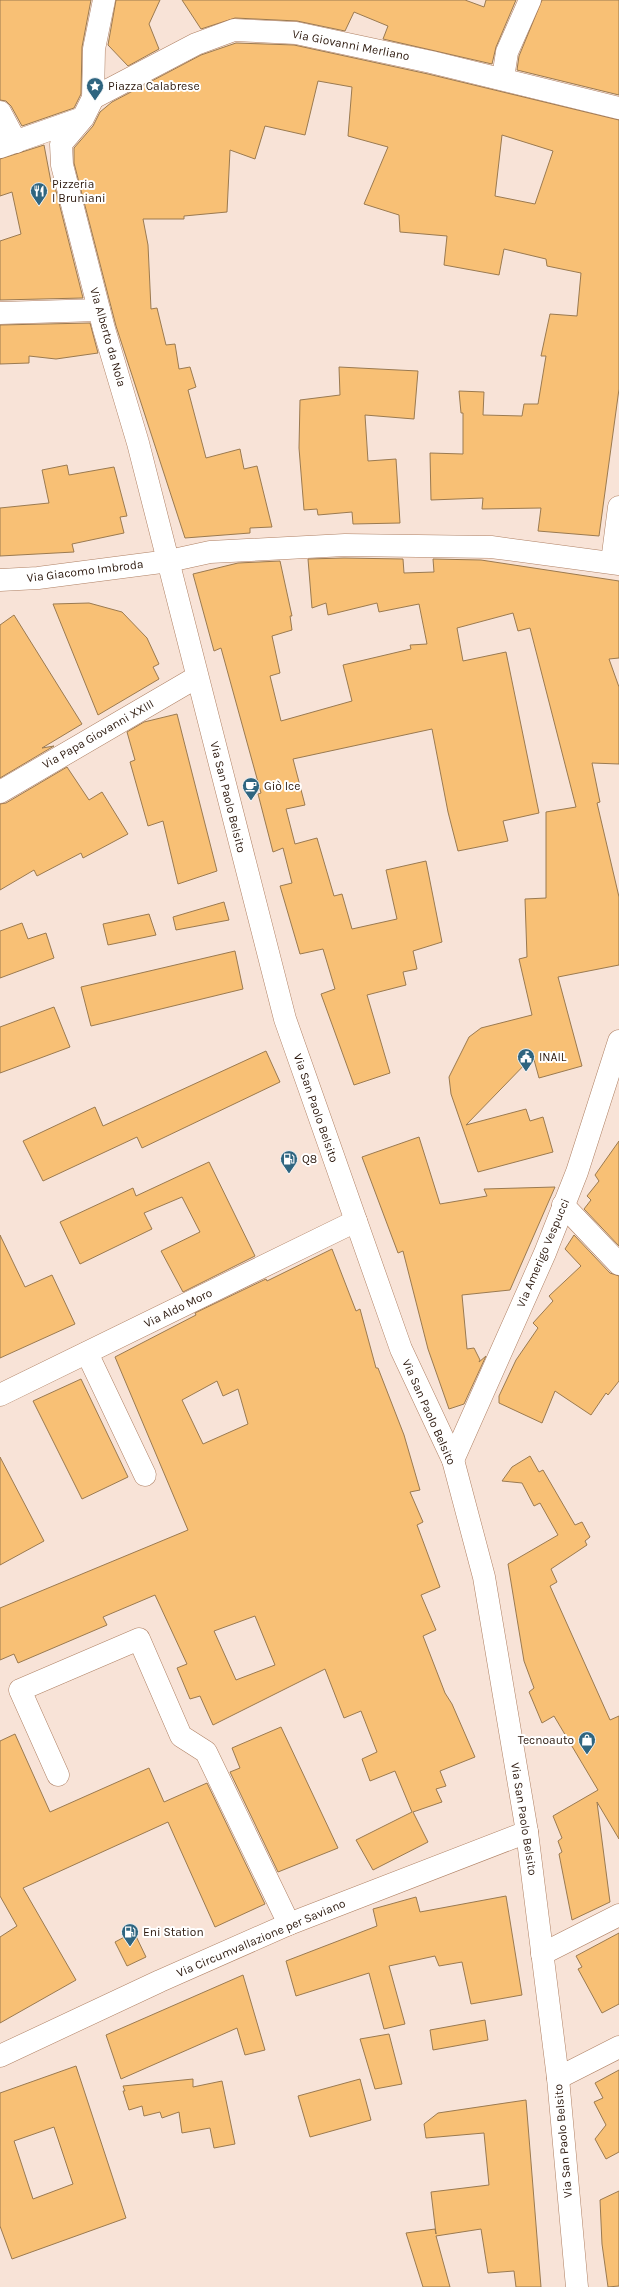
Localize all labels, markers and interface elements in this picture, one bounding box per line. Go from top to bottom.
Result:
street label: Via Giovanni Merliano [291,27,411,63]
place icon: Piazza Calabrese [85,76,105,101]
place label: Piazza Calabrese [108,79,200,93]
place label: Pizzeria I Bruniani [52,177,106,205]
restaurant icon: Pizzeria I Bruniani [29,181,49,206]
street label: Via Alberto da Nola [87,286,129,388]
street label: Via Giacomo Imbroda [26,557,144,585]
street label: Via Papa Giovanni XXIII [40,696,156,772]
street label: Via San Paolo Belsito [207,740,249,854]
cafe icon: Giò Ice [241,776,261,801]
place label: Giò Ice [264,779,300,793]
public building icon: INAIL [516,1047,536,1072]
place label: INAIL [539,1050,567,1064]
street label: Via San Paolo Belsito [291,1052,341,1164]
fuel station icon: Q8 [279,1149,299,1174]
place label: Q8 [302,1152,317,1166]
street label: Via Amerigo Vespucci [514,1196,572,1310]
street label: Via Aldo Moro [142,1285,214,1331]
street label: Via San Paolo Belsito [399,1357,459,1467]
shop icon: Tecnoauto [577,1730,597,1755]
place label: Tecnoauto [518,1733,574,1747]
street label: Via San Paolo Belsito [508,1761,540,1877]
street label: Via Circumvallazione per Saviano [174,1896,348,1980]
fuel station icon: Eni Station [120,1922,140,1947]
place label: Eni Station [143,1925,204,1939]
street label: Via San Paolo Belsito [551,2083,575,2199]

